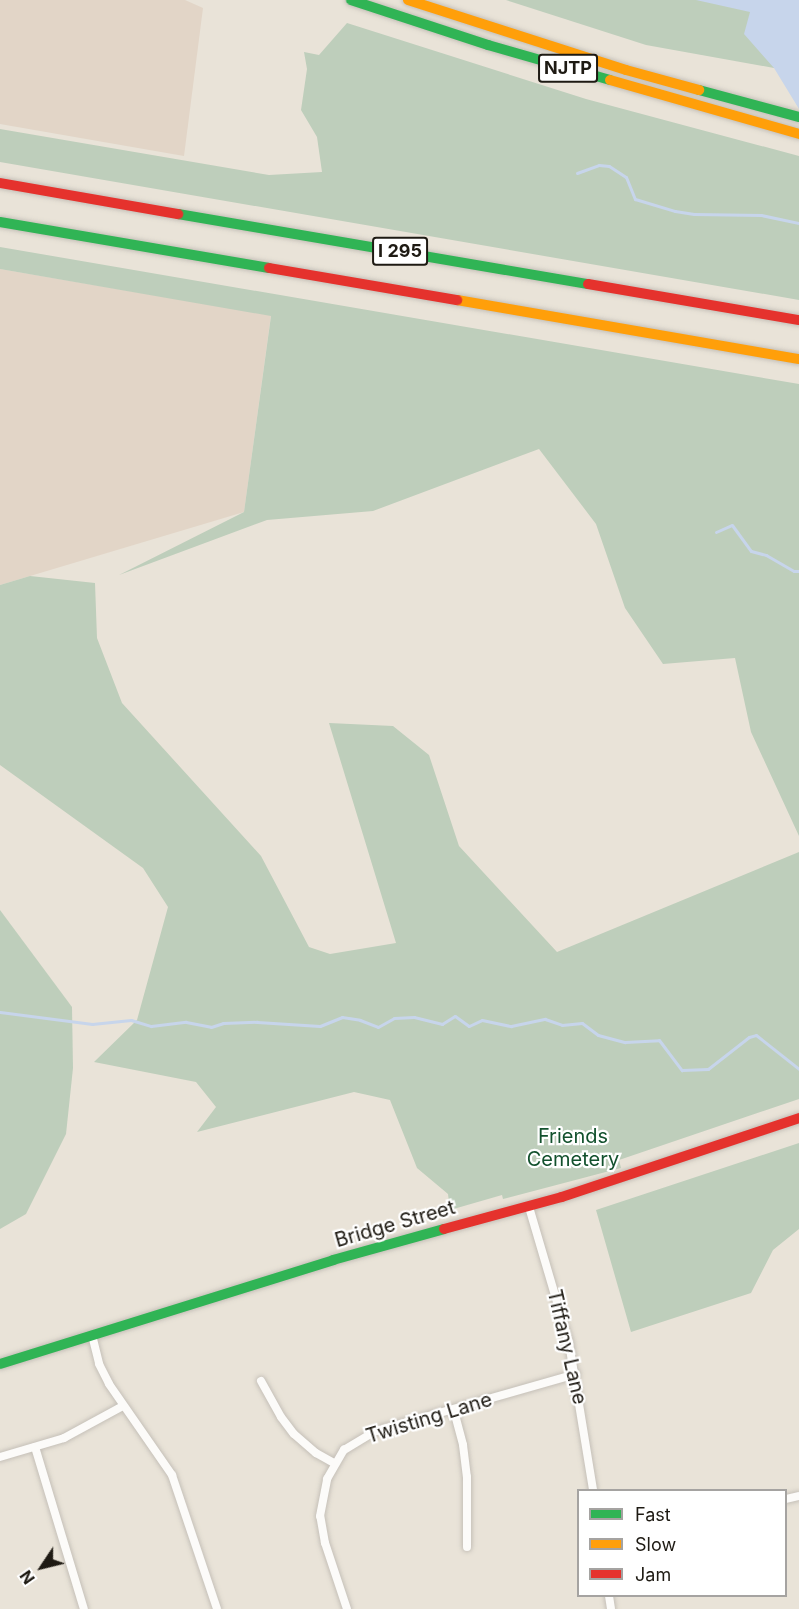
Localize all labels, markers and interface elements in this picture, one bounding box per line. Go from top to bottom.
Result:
road number: NJTP [538,53,598,83]
road number: I 295 [372,236,428,266]
park label: Friends Cemetery [527,1124,619,1171]
street label: Bridge Street [332,1195,458,1253]
street label: Tiffany Lane [542,1287,592,1407]
street label: Twisting Lane [363,1387,495,1449]
legend [577,1489,787,1597]
text: Fast [635,1504,671,1525]
text: Slow [635,1534,676,1555]
north arrow [12,1537,72,1597]
text: Jam [635,1564,671,1585]
text: N [16,1567,39,1588]

